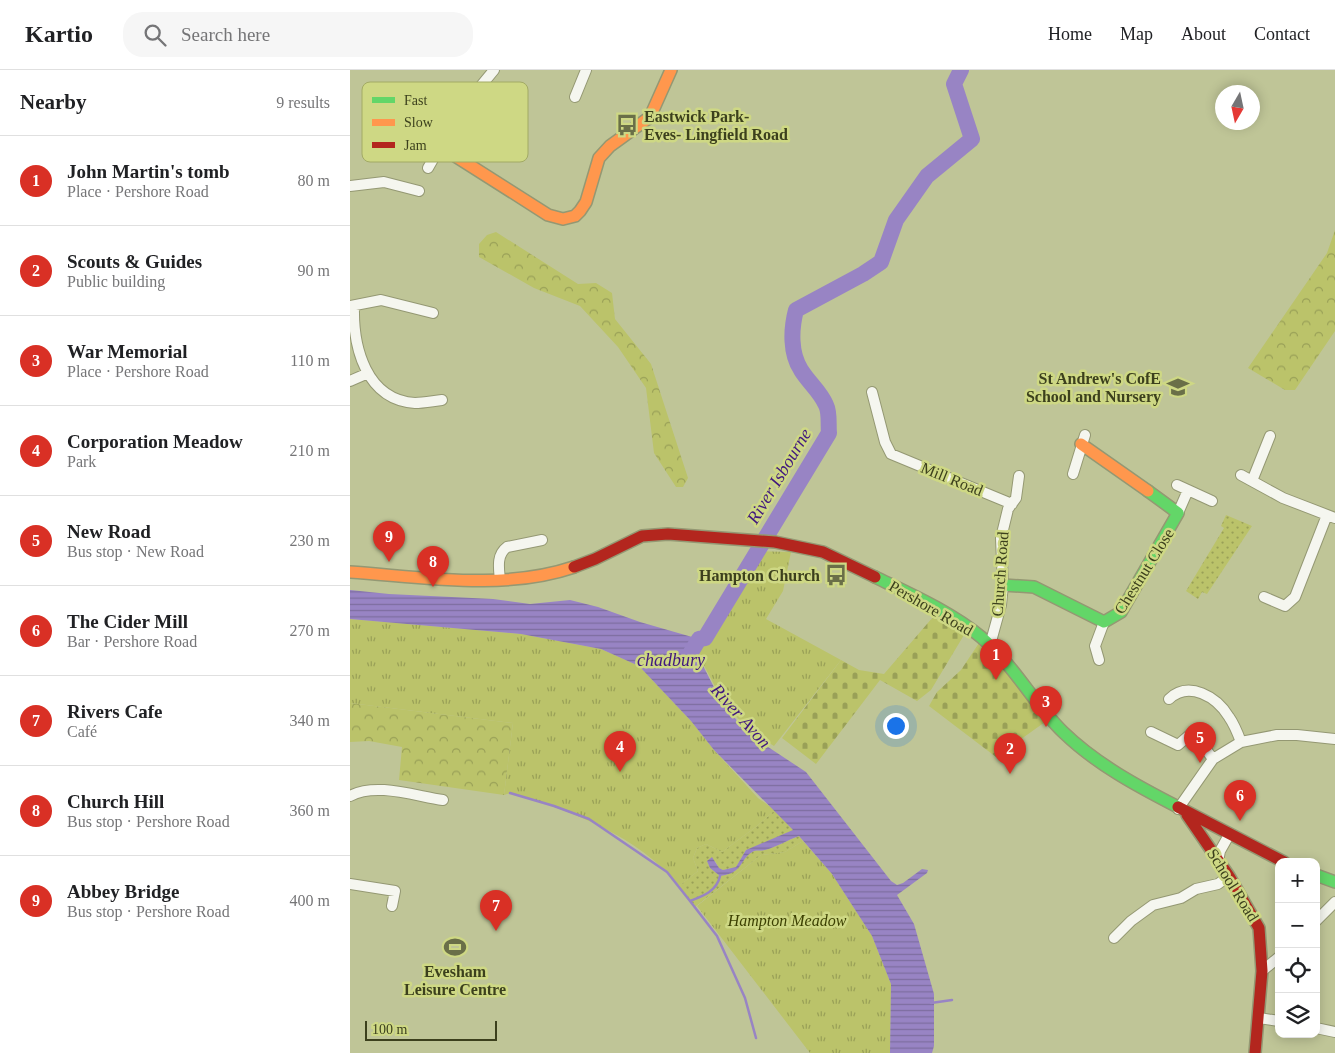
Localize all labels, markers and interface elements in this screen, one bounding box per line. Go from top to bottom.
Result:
search box [123,12,473,57]
text: Kartio [25,21,93,47]
icon: search [141,21,169,49]
text: Search here [181,24,270,45]
text: Home [1048,24,1092,44]
text: Map [1120,24,1153,44]
text: About [1181,24,1226,44]
text: Contact [1254,24,1310,44]
legend [362,82,528,162]
north arrow [1215,85,1260,130]
text: Nearby [20,90,87,114]
text: Fast [404,93,427,108]
text: 9 results [276,94,330,111]
place label: Eastwick Park- Eves- Lingfield Road [644,108,788,144]
bus stop icon: Eastwick Park- Eves- Lingfield Road [614,112,640,138]
text: Slow [404,115,434,130]
text: Jam [404,138,427,153]
text: John Martin's tomb [67,161,230,182]
text: 1 [32,172,40,189]
text: 80 m [298,172,330,189]
text: Place · Pershore Road [67,183,209,200]
text: Scouts & Guides [67,251,202,272]
text: 2 [32,262,40,279]
text: 90 m [298,262,330,279]
text: Public building [67,273,165,290]
text: War Memorial [67,341,187,362]
text: 3 [32,352,40,369]
text: 110 m [290,352,330,369]
text: Place · Pershore Road [67,363,209,380]
place label: St Andrew's CofE School and Nursery [1026,370,1161,406]
school or university icon: St Andrew's CofE School and Nursery [1165,374,1191,400]
water label: River Isbourne [742,425,815,528]
text: Corporation Meadow [67,431,243,452]
text: 4 [32,442,40,459]
text: 210 m [290,442,330,459]
text: Park [67,453,96,470]
street label: Mill Road [919,459,985,499]
text: New Road [67,521,151,542]
pin: 9 [373,521,405,562]
street label: Chestnut Close [1111,525,1177,617]
street label: Church Road [989,531,1011,617]
text: 5 [32,532,40,549]
text: 230 m [290,532,330,549]
text: Bus stop · New Road [67,543,204,560]
pin: 8 [417,546,449,587]
bus stop icon: Hampton Church [823,562,849,588]
place label: Hampton Church [699,567,820,585]
street label: Pershore Road [886,577,976,639]
text: The Cider Mill [67,611,188,632]
text: 6 [32,622,40,639]
text: 270 m [290,622,330,639]
text: Bar · Pershore Road [67,633,197,650]
pin: 1 [980,639,1012,680]
water label: chadbury [637,650,705,670]
water label: River Avon [706,679,775,752]
pin: 3 [1030,686,1062,727]
text: Rivers Cafe [67,701,163,722]
text: 7 [32,712,40,729]
text: 340 m [290,712,330,729]
your location [883,713,909,739]
pin: 5 [1184,722,1216,763]
text: Café [67,723,97,740]
pin: 4 [604,731,636,772]
pin: 2 [994,733,1026,774]
pin: 6 [1224,780,1256,821]
text: Church Hill [67,791,164,812]
text: 8 [32,802,40,819]
text: 360 m [290,802,330,819]
text: Bus stop · Pershore Road [67,813,230,830]
street label: School Road [1204,846,1262,924]
map controls [1275,858,1320,1038]
button: + [1275,858,1320,903]
text: Abbey Bridge [67,881,179,902]
pin: 7 [480,890,512,931]
text: 9 [32,892,40,909]
text: 400 m [290,892,330,909]
text: Bus stop · Pershore Road [67,903,230,920]
button: − [1275,903,1320,948]
park label: Hampton Meadow [727,912,847,930]
sports icon: Evesham Leisure Centre [442,934,468,960]
button: locate [1275,948,1320,993]
place label: Evesham Leisure Centre [404,963,506,998]
button: layers [1275,993,1320,1038]
scale bar [365,1018,498,1041]
text: 100 m [372,1022,407,1037]

